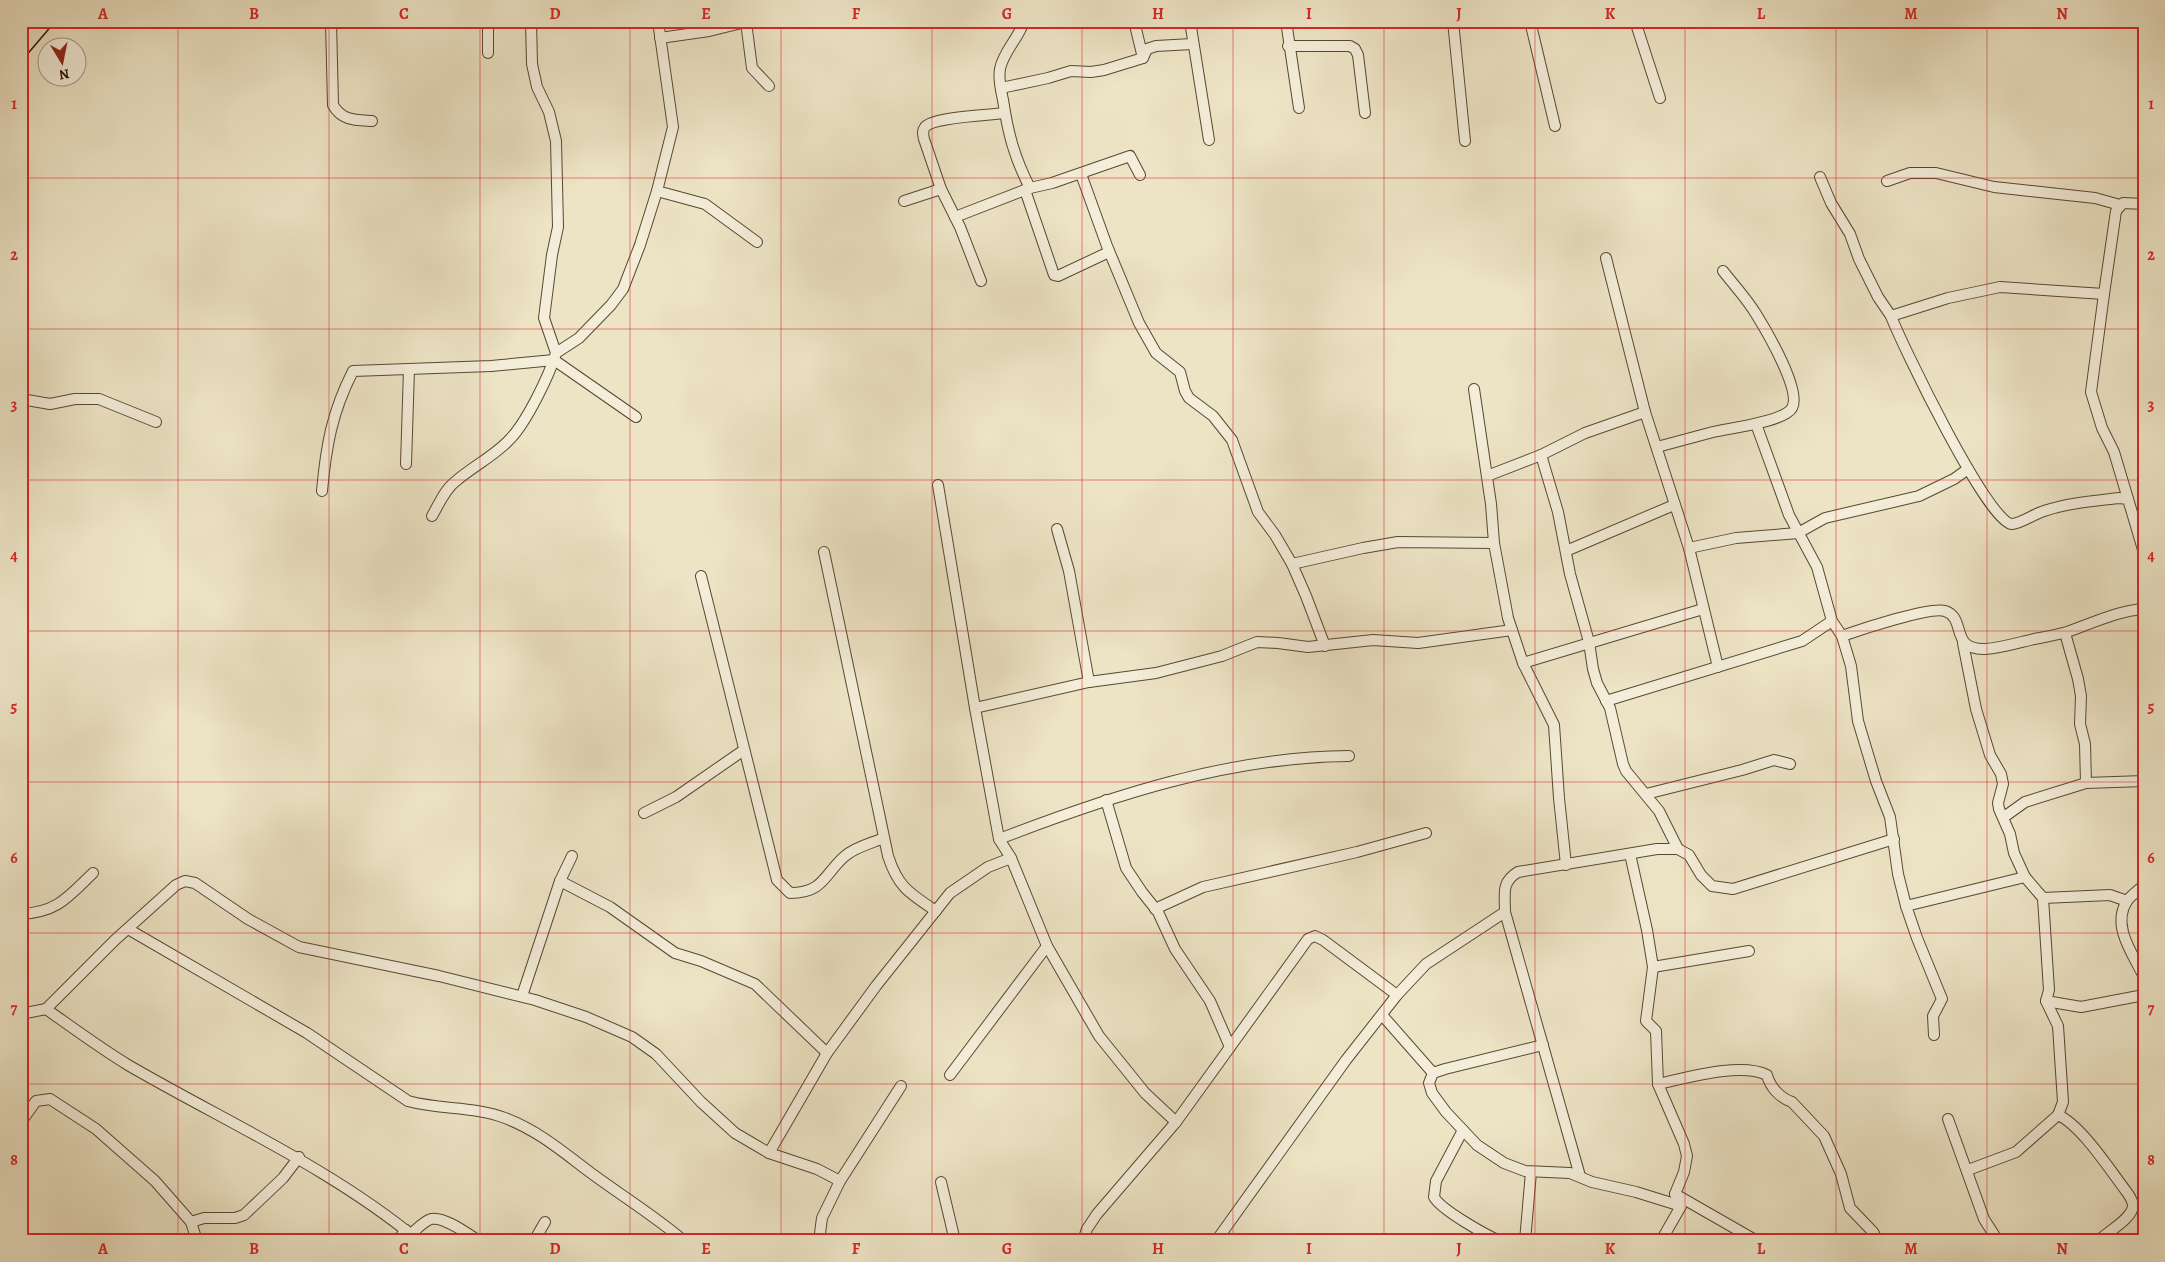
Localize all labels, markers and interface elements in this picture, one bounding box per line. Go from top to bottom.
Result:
text: A [97,3,109,25]
text: B [249,3,259,25]
text: C [399,3,409,25]
text: D [549,3,561,25]
text: E [701,3,711,25]
text: F [852,3,861,25]
text: G [1002,3,1012,25]
text: H [1152,3,1164,25]
text: I [1306,3,1312,25]
text: J [1456,3,1462,25]
text: K [1605,3,1616,25]
text: L [1757,3,1766,25]
text: M [1904,3,1918,25]
text: N [2056,3,2068,25]
north arrow [38,38,88,88]
text: N [57,64,71,85]
text: 1 [11,93,17,115]
text: 1 [2148,93,2154,115]
text: 2 [10,244,18,266]
text: 2 [2147,244,2155,266]
text: 3 [11,394,18,416]
text: 3 [2148,394,2155,416]
text: 4 [10,545,18,567]
text: 4 [2147,545,2155,567]
text: 5 [11,696,18,718]
text: 5 [2148,696,2155,718]
text: 6 [10,847,18,869]
text: 6 [2147,847,2155,869]
text: 7 [11,998,18,1020]
text: 7 [2148,998,2155,1020]
text: 8 [10,1149,18,1171]
text: 8 [2147,1149,2155,1171]
text: A [97,1238,109,1260]
text: B [249,1238,259,1260]
text: C [399,1238,409,1260]
text: D [549,1238,561,1260]
text: E [701,1238,711,1260]
text: F [852,1238,861,1260]
text: G [1002,1238,1012,1260]
text: H [1152,1238,1164,1260]
text: I [1306,1238,1312,1260]
text: J [1456,1238,1462,1260]
text: K [1605,1238,1616,1260]
text: L [1757,1238,1766,1260]
text: M [1904,1238,1918,1260]
text: N [2056,1238,2068,1260]

